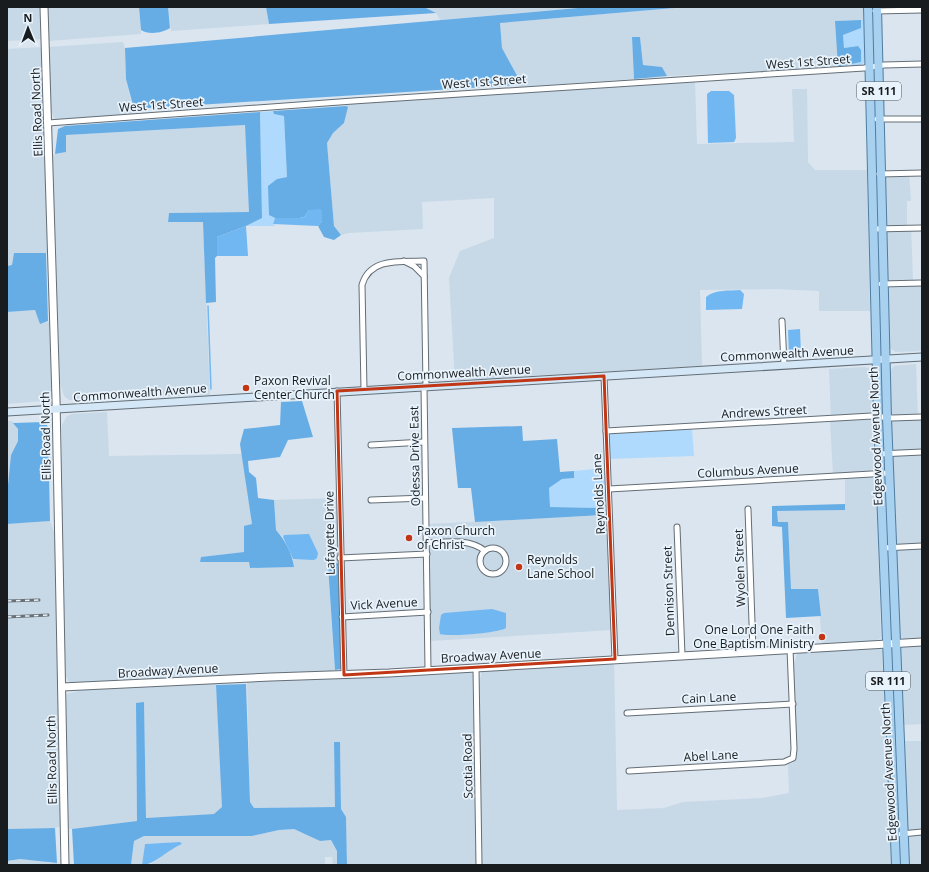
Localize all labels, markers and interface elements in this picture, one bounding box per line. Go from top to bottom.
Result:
north arrow [8,8,48,48]
text: N [23,10,32,25]
street label: West 1st Street [765,50,851,73]
street label: Ellis Road North [26,67,47,157]
street label: West 1st Street [441,70,527,93]
road number: SR 111 [857,82,901,100]
street label: West 1st Street [118,93,204,116]
street label: Commonwealth Avenue [720,341,855,365]
street label: Commonwealth Avenue [397,360,532,384]
street label: Edgewood Avenue North [865,366,886,506]
place label: Paxon Revival Center Church [254,372,335,403]
street label: Commonwealth Avenue [73,379,208,406]
marker: Paxon Revival Center Church [241,383,251,393]
street label: Ellis Road North [36,391,55,481]
street label: Andrews Street [721,401,807,422]
street label: Odessa Drive East [405,406,424,506]
street label: Reynolds Lane [588,453,609,535]
street label: Columbus Avenue [697,459,799,482]
street label: Lafayette Drive [320,491,339,575]
place label: Paxon Church of Christ [417,522,495,553]
street label: Wyolen Street [730,529,749,607]
marker: Paxon Church of Christ [404,533,414,543]
street label: Dennison Street [658,546,679,636]
place label: Reynolds Lane School [527,551,594,582]
marker: Reynolds Lane School [514,562,524,572]
street label: Vick Avenue [350,593,418,614]
place label: One Lord One Faith One Baptism Ministry [693,621,815,652]
marker: One Lord One Faith One Baptism Ministry [817,632,827,642]
street label: Broadway Avenue [440,644,542,667]
street label: Broadway Avenue [117,659,219,682]
road number: SR 111 [866,672,910,690]
street label: Cain Lane [681,688,737,707]
street label: Edgewood Avenue North [876,702,901,842]
street label: Ellis Road North [42,715,61,805]
street label: Scotia Road [458,733,477,799]
street label: Abel Lane [683,746,739,765]

